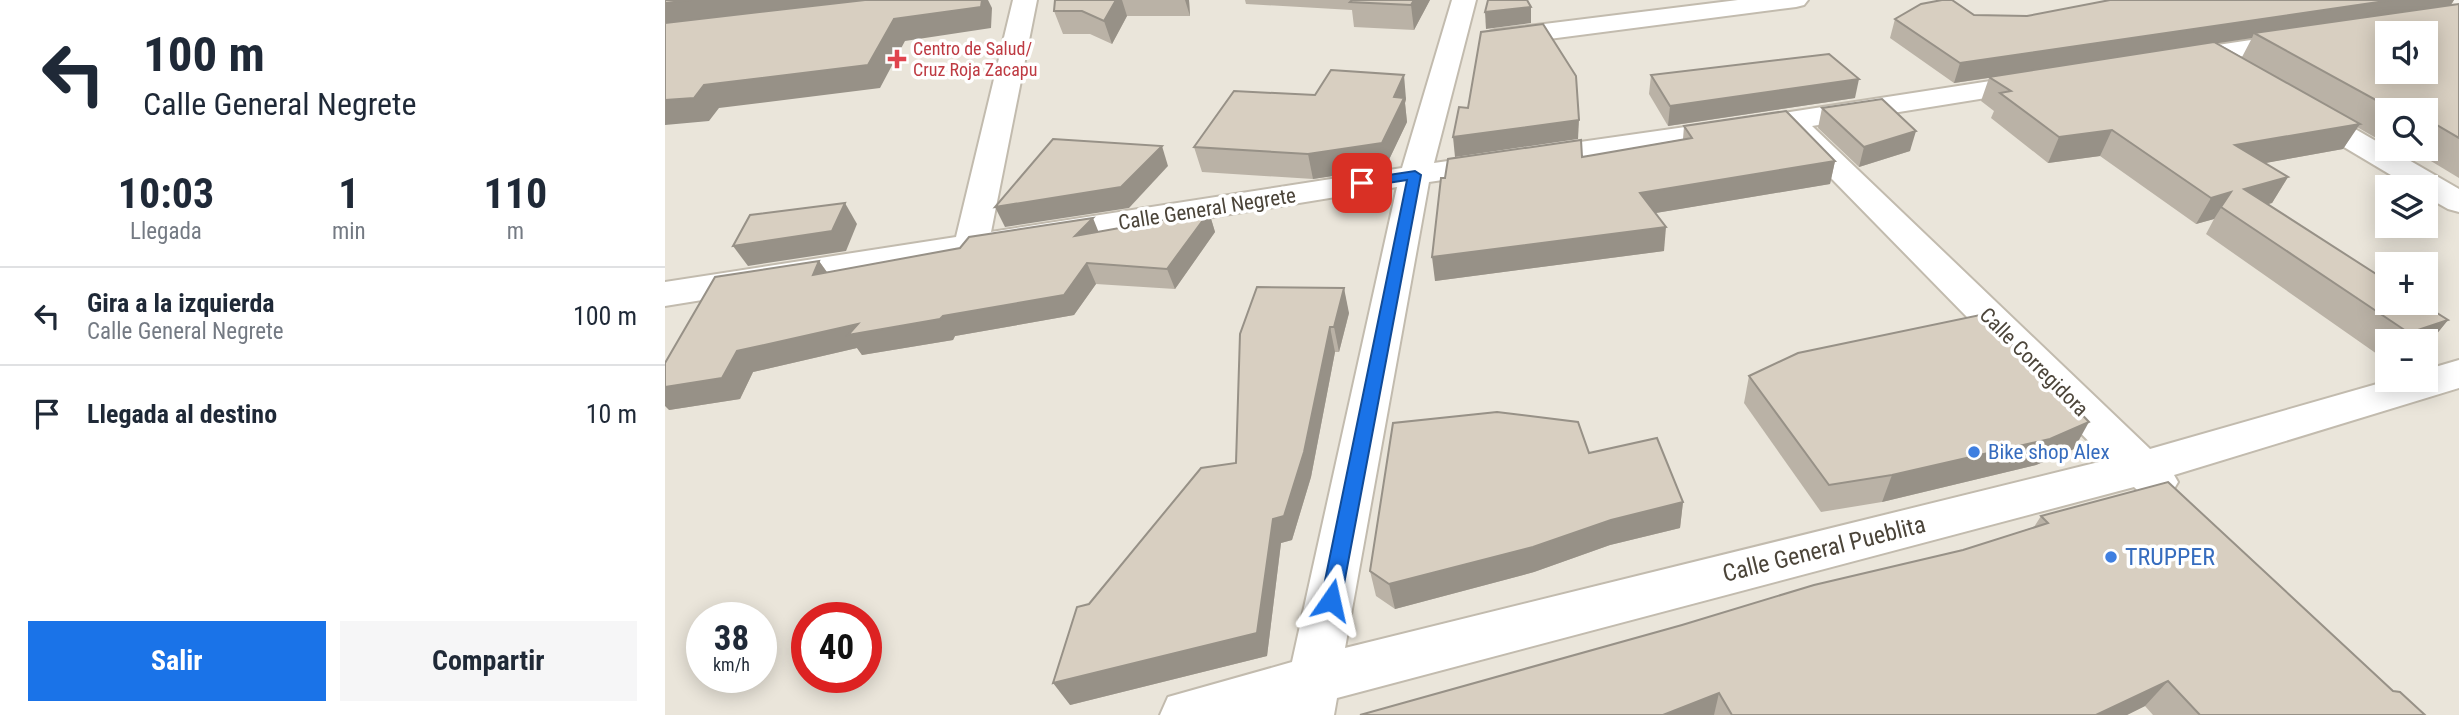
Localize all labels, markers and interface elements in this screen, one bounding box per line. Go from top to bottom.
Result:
map controls [2375,21,2438,392]
button: sound [2375,21,2438,84]
text: 100 m [143,26,265,83]
icon: left [28,28,119,119]
place label: Centro de Salud/ Cruz Roja Zacapu [913,38,1037,80]
marker: Centro de Salud/ Cruz Roja Zacapu [887,49,907,69]
text: Calle General Negrete [143,85,417,123]
button: search [2375,98,2438,161]
pin [1332,153,1392,213]
icon: arrive [1343,164,1381,202]
text: 10:03 [118,169,214,218]
text: 1 [338,169,359,218]
text: 110 [483,169,547,218]
button: layers [2375,175,2438,238]
street label: Calle General Negrete [1116,183,1298,235]
text: Llegada [130,218,202,245]
text: min [332,218,366,245]
text: m [507,218,524,245]
button: + [2375,252,2438,315]
text: Gira a la izquierda [87,288,275,318]
icon: left [28,297,66,335]
text: 100 m [573,301,637,331]
street label: Calle Corregidora [1975,303,2093,421]
text: Calle General Negrete [87,318,284,345]
button: − [2375,329,2438,392]
icon: arrive [28,395,66,433]
text: Llegada al destino [87,399,277,429]
text: 10 m [586,399,637,429]
place label: Bike shop Alex [1988,440,2110,464]
marker: Bike shop Alex [1966,444,1982,460]
street label: Calle General Pueblita [1720,510,1928,588]
place label: TRUPPER [2125,543,2215,571]
marker: TRUPPER [2103,549,2119,565]
position arrow [1294,563,1368,637]
speed limit sign: 40 [791,602,882,693]
text: 38 [714,618,749,659]
button: Salir [28,621,326,701]
button: Compartir [340,621,637,701]
text: km/h [713,654,750,675]

